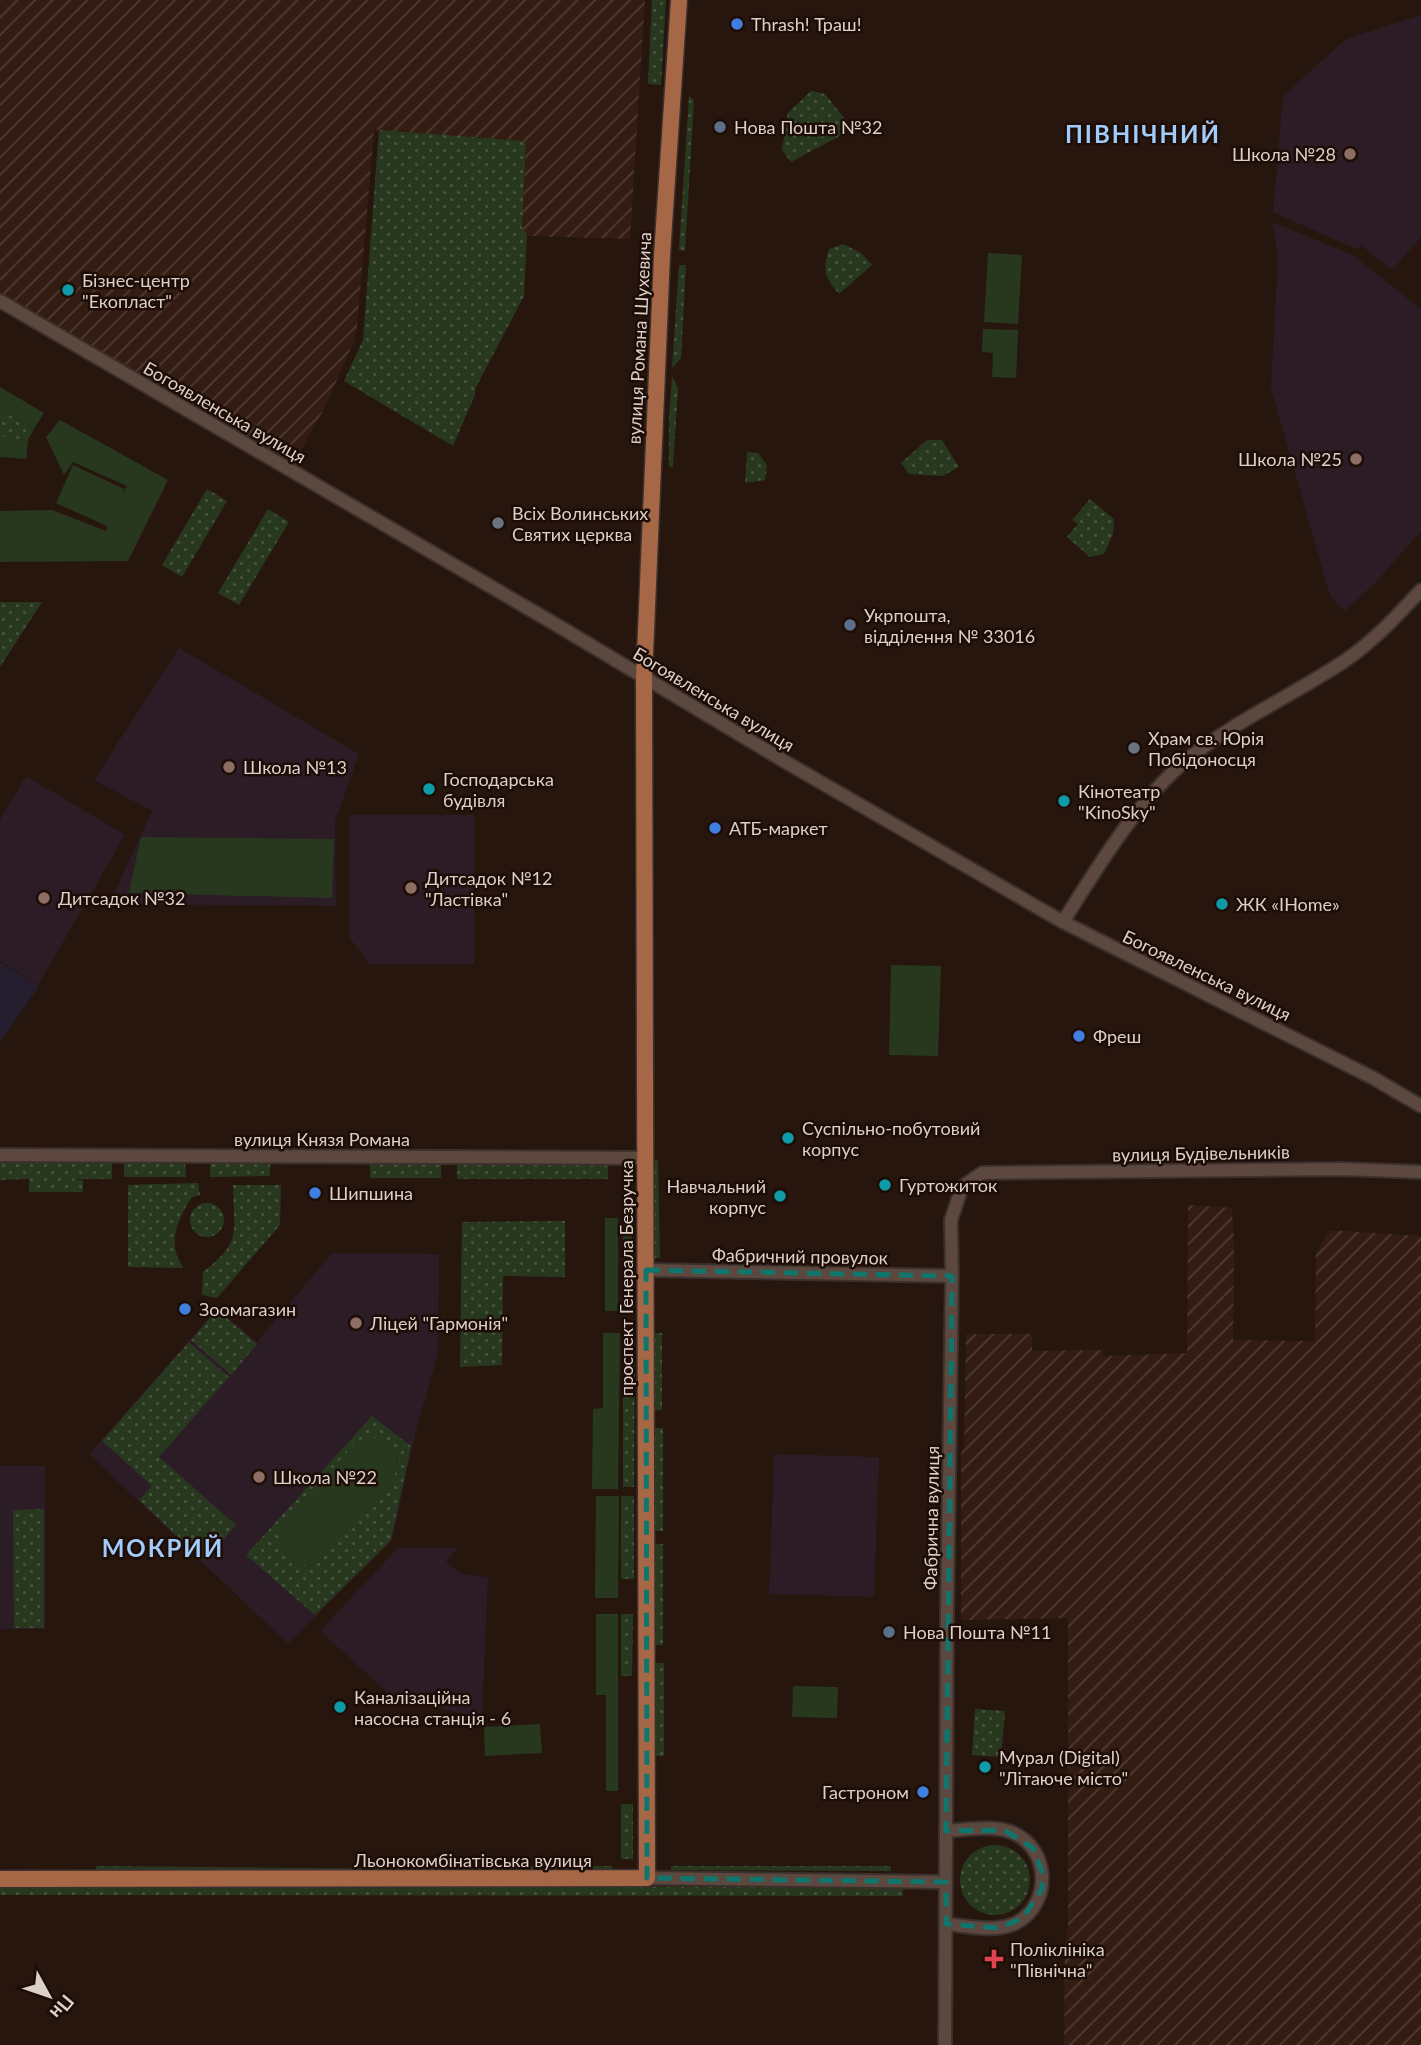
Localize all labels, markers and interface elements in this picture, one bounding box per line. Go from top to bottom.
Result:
place label: Thrash! Траш! [751,13,862,35]
marker: Thrash! Траш! [729,16,745,32]
place label: Нова Пошта №32 [734,116,882,138]
marker: Нова Пошта №32 [712,119,728,135]
district label: ПІВНІЧНИЙ [1065,119,1221,148]
place label: Школа №28 [1232,143,1336,165]
marker: Школа №28 [1342,146,1358,162]
street label: вулиця Романа Шухевича [622,231,656,445]
place label: Бізнес-центр "Екопласт" [82,269,190,312]
marker: Бізнес-центр "Екопласт" [60,282,76,298]
street label: Богоявленська вулиця [140,356,310,468]
place label: Школа №25 [1238,448,1342,470]
marker: Школа №25 [1348,451,1364,467]
place label: Всіх Волинських Святих церква [512,502,648,545]
marker: Всіх Волинських Святих церква [490,515,506,531]
place label: Укрпошта, відділення № 33016 [864,604,1035,647]
marker: Укрпошта, відділення № 33016 [842,617,858,633]
street label: Богоявленська вулиця [629,642,799,756]
place label: Храм св. Юрія Побідоносця [1148,727,1264,770]
marker: Храм св. Юрія Побідоносця [1126,740,1142,756]
place label: Школа №13 [243,756,347,778]
marker: Школа №13 [221,759,237,775]
place label: Господарська будівля [443,768,554,811]
place label: Кінотеатр "KinoSky" [1078,780,1160,823]
marker: Господарська будівля [421,781,437,797]
marker: Кінотеатр "KinoSky" [1056,793,1072,809]
place label: АТБ-маркет [729,817,828,839]
marker: АТБ-маркет [707,820,723,836]
place label: Дитсадок №12 "Ластівка" [425,867,552,910]
marker: Дитсадок №12 "Ластівка" [403,880,419,896]
place label: Дитсадок №32 [58,887,185,909]
marker: Дитсадок №32 [36,890,52,906]
place label: ЖК «IHome» [1236,893,1340,915]
marker: ЖК «IHome» [1214,896,1230,912]
street label: Богоявленська вулиця [1119,925,1295,1025]
place label: Фреш [1093,1025,1141,1047]
marker: Фреш [1071,1028,1087,1044]
place label: Суспільно-побутовий корпус [802,1117,980,1160]
street label: вулиця Князя Романа [234,1128,410,1150]
marker: Суспільно-побутовий корпус [780,1130,796,1146]
street label: вулиця Будівельників [1112,1140,1290,1166]
street label: проспект Генерала Безручка [615,1160,637,1396]
place label: Гуртожиток [899,1174,998,1196]
place label: Навчальний корпус [666,1175,766,1218]
marker: Гуртожиток [877,1177,893,1193]
place label: Шипшина [329,1182,413,1204]
marker: Шипшина [307,1185,323,1201]
marker: Навчальний корпус [772,1188,788,1204]
street label: Фабричний провулок [712,1243,889,1269]
place label: Зоомагазин [199,1298,296,1320]
marker: Зоомагазин [177,1301,193,1317]
place label: Ліцей "Гармонія" [369,1312,508,1334]
marker: Ліцей "Гармонія" [348,1315,364,1331]
street label: Фабрична вулиця [919,1446,943,1590]
place label: Школа №22 [273,1466,377,1488]
marker: Школа №22 [251,1469,267,1485]
district label: МОКРИЙ [102,1533,224,1562]
place label: Нова Пошта №11 [903,1621,1051,1643]
marker: Нова Пошта №11 [881,1624,897,1640]
place label: Каналізаційна насосна станція - 6 [354,1686,511,1729]
marker: Каналізаційна насосна станція - 6 [332,1699,348,1715]
place label: Мурал (Digital) "Літаюче місто" [999,1746,1128,1789]
marker: Мурал (Digital) "Літаюче місто" [977,1759,993,1775]
place label: Гастроном [822,1781,909,1803]
marker: Гастроном [915,1784,931,1800]
street label: Льонокомбінатівська вулиця [353,1849,592,1871]
place label: Поліклініка "Північна" [1010,1938,1105,1981]
marker: Поліклініка "Північна" [984,1949,1004,1969]
north arrow [14,1961,84,2031]
text: Пн [46,1990,79,2024]

